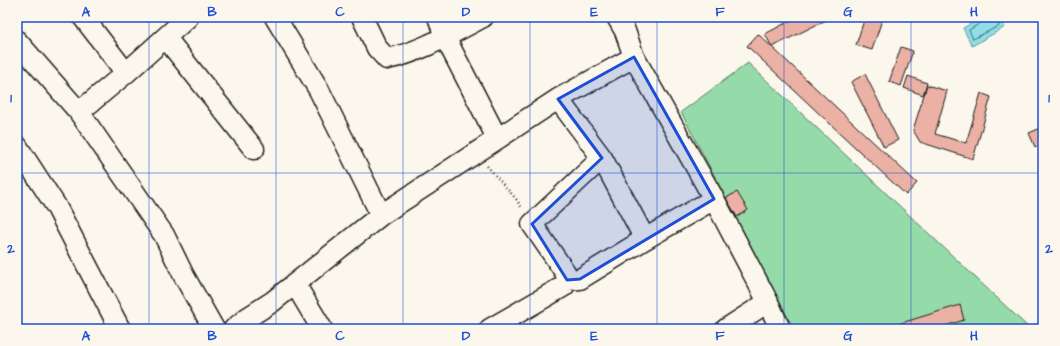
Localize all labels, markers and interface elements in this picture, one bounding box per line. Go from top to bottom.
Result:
text: A [82,3,91,21]
text: B [207,3,217,21]
text: C [335,3,345,21]
text: D [462,3,471,21]
text: E [590,3,598,21]
text: F [715,3,725,21]
text: G [843,3,853,21]
text: H [970,3,978,21]
text: 1 [10,89,12,107]
text: 1 [1048,89,1050,107]
text: 2 [6,240,15,258]
text: 2 [1044,240,1053,258]
text: A [82,327,91,345]
text: B [207,327,217,345]
text: C [335,327,345,345]
text: D [462,327,471,345]
text: E [590,327,598,345]
text: F [715,327,725,345]
text: G [843,327,853,345]
text: H [970,327,978,345]

